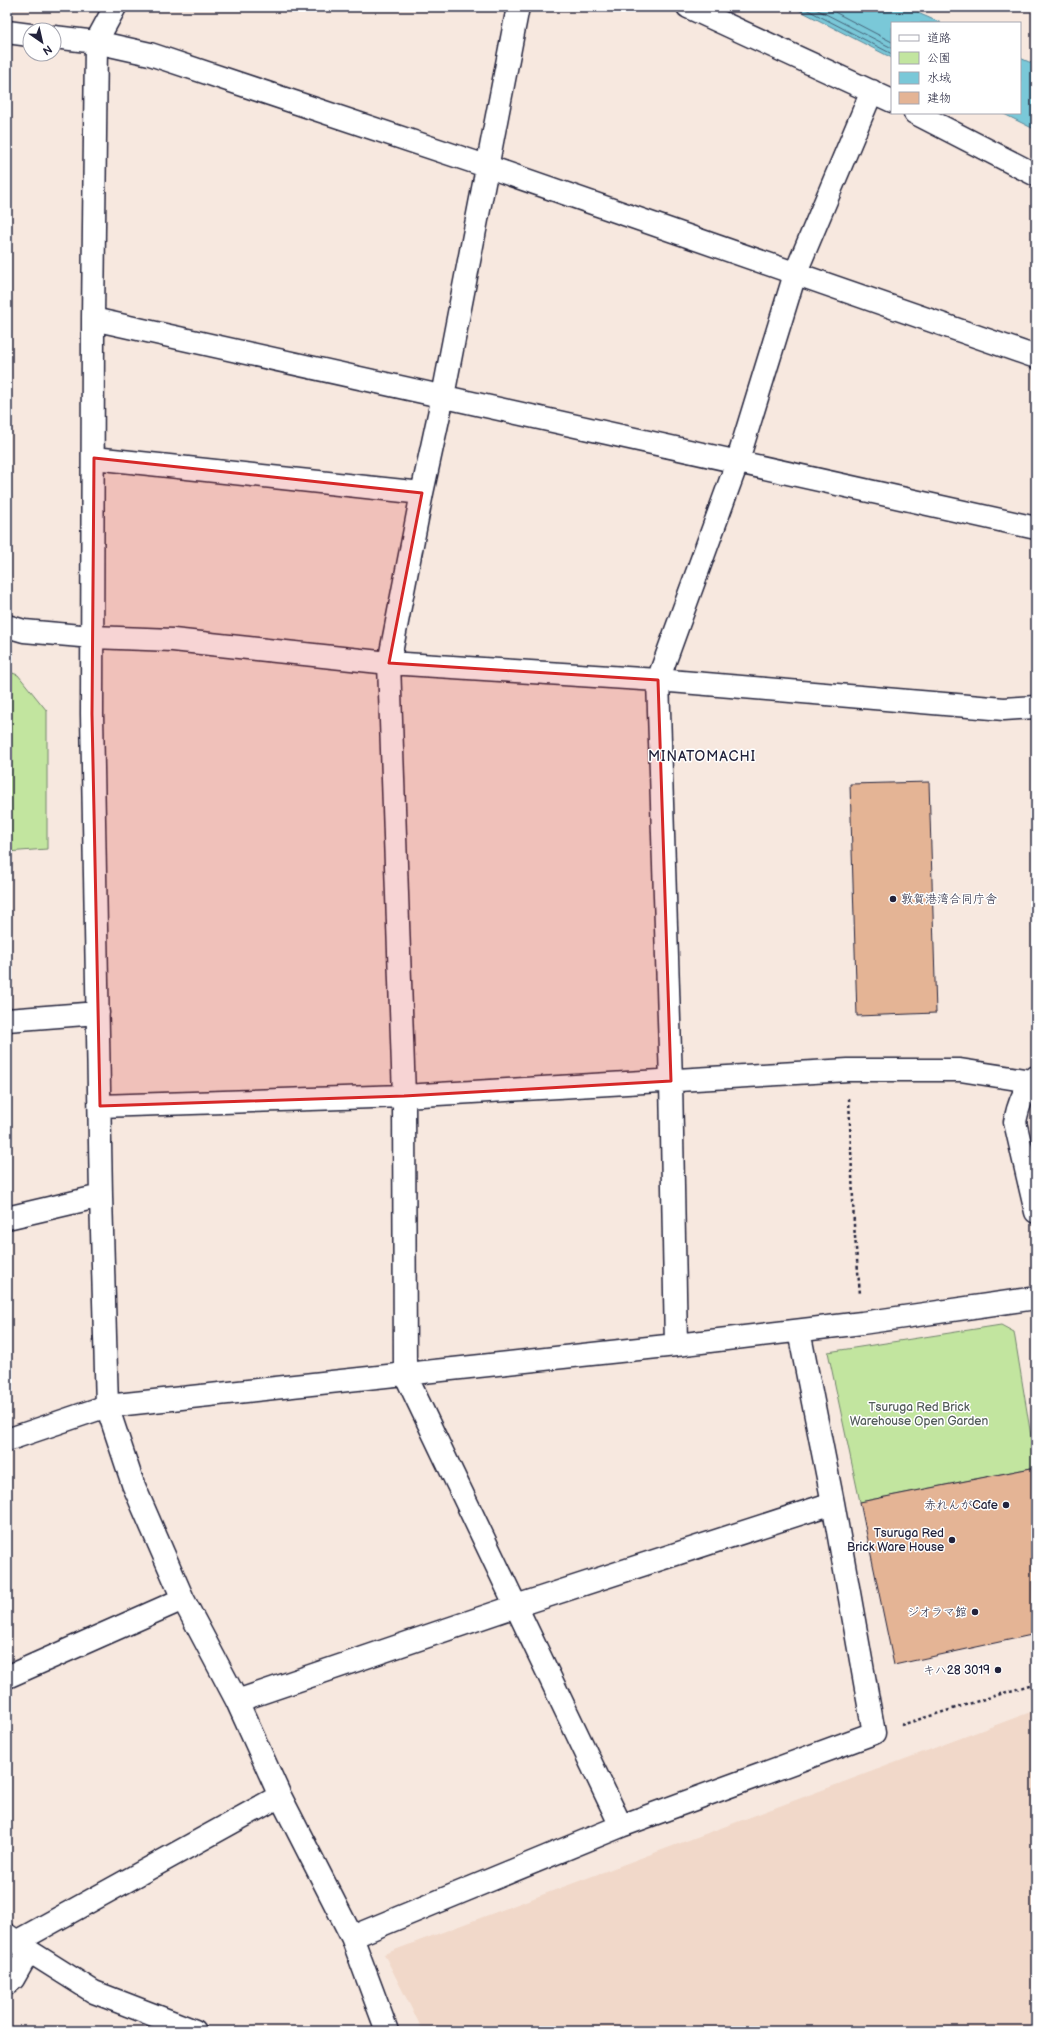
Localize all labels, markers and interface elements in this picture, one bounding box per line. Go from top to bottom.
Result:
north arrow [22,22,62,62]
legend [891,22,1021,114]
text: 道路 [927,31,951,46]
text: N [40,42,54,58]
text: 公園 [927,51,951,66]
text: 水域 [927,71,951,86]
text: 建物 [927,91,951,106]
district label: MINATOMACHI [648,748,756,765]
place label: 敦賀港湾合同庁舎 [901,892,997,907]
marker: 敦賀港湾合同庁舎 [888,894,898,904]
park label: Tsuruga Red Brick Warehouse Open Garden [850,1400,988,1429]
place label: 赤れんがCafe [924,1498,998,1513]
marker: 赤れんがCafe [1001,1500,1011,1510]
place label: Tsuruga Red Brick Ware House [847,1526,944,1555]
marker: Tsuruga Red Brick Ware House [947,1535,957,1545]
place label: ジオラマ館 [907,1605,967,1620]
marker: ジオラマ館 [970,1607,980,1617]
place label: キハ28 3019 [923,1663,990,1678]
marker: キハ28 3019 [993,1665,1003,1675]

